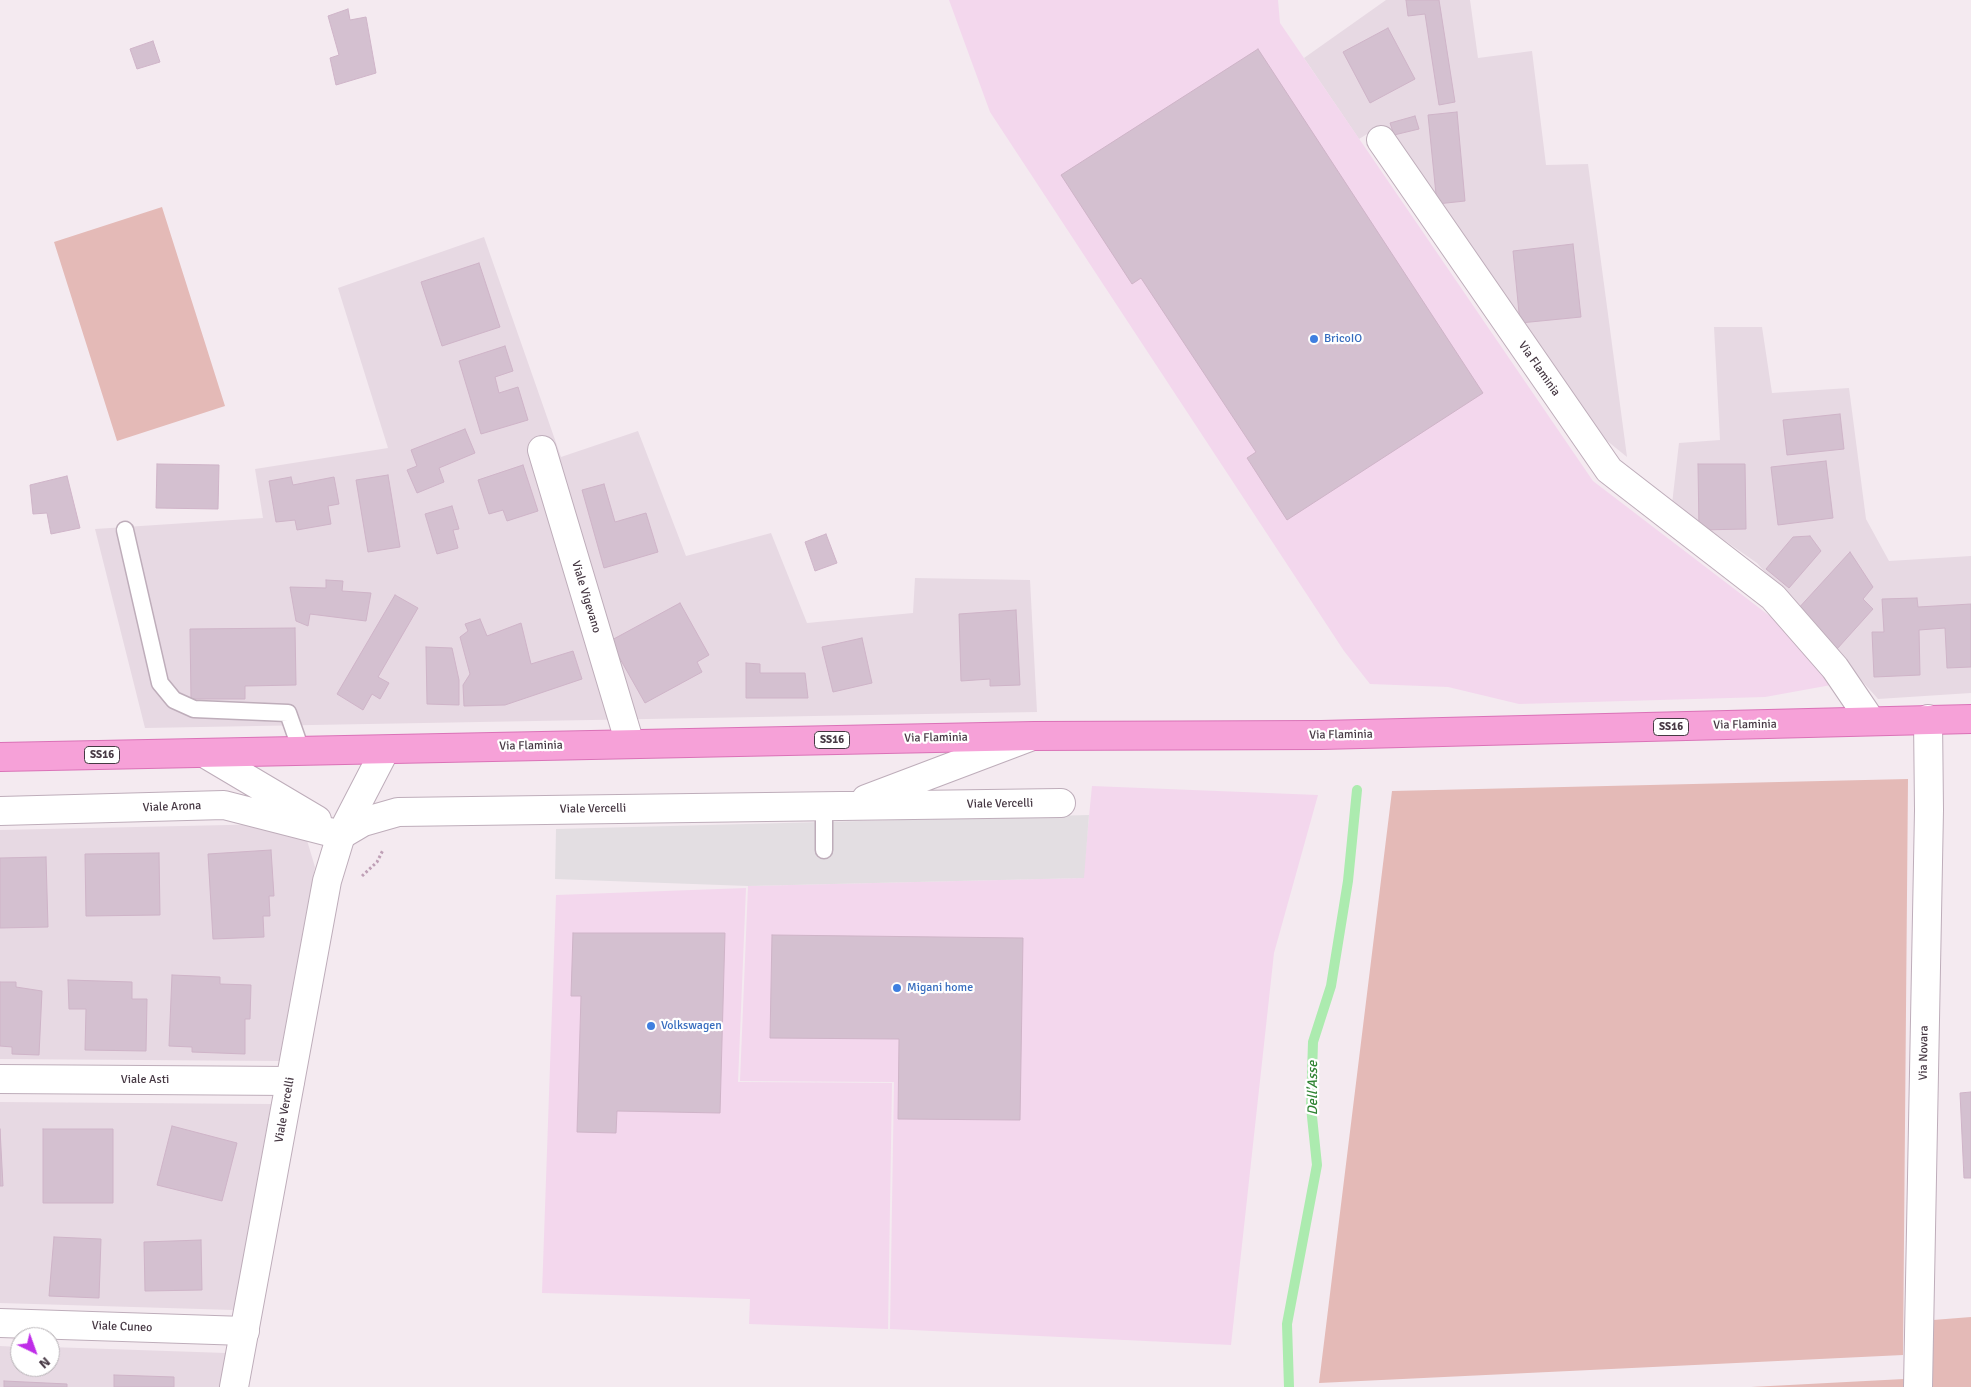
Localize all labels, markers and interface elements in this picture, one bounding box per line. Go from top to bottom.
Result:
place label: BricoIO [1324,332,1362,346]
marker: BricoIO [1308,333,1320,345]
street label: Via Flaminia [1515,339,1563,399]
street label: Viale Vigevano [568,559,604,635]
street label: Via Flaminia [1713,717,1777,733]
road number: SS16 [1654,719,1688,736]
street label: Via Flaminia [1309,727,1373,743]
street label: Via Flaminia [904,730,968,746]
road number: SS16 [814,732,850,748]
street label: Via Flaminia [499,738,563,754]
road number: SS16 [84,746,120,764]
street label: Viale Vercelli [967,796,1033,812]
street label: Viale Arona [142,799,202,815]
street label: Viale Vercelli [560,801,626,817]
place label: Migani home [907,981,973,995]
marker: Migani home [891,982,903,994]
place label: Volkswagen [661,1019,722,1033]
marker: Volkswagen [645,1020,657,1032]
street label: Via Novara [1916,1025,1932,1081]
water label: Dell'Asse [1305,1061,1321,1115]
street label: Viale Asti [121,1073,169,1087]
street label: Viale Vercelli [272,1076,298,1144]
street label: Viale Cuneo [91,1319,153,1335]
north arrow [10,1327,60,1377]
text: N [35,1353,54,1372]

